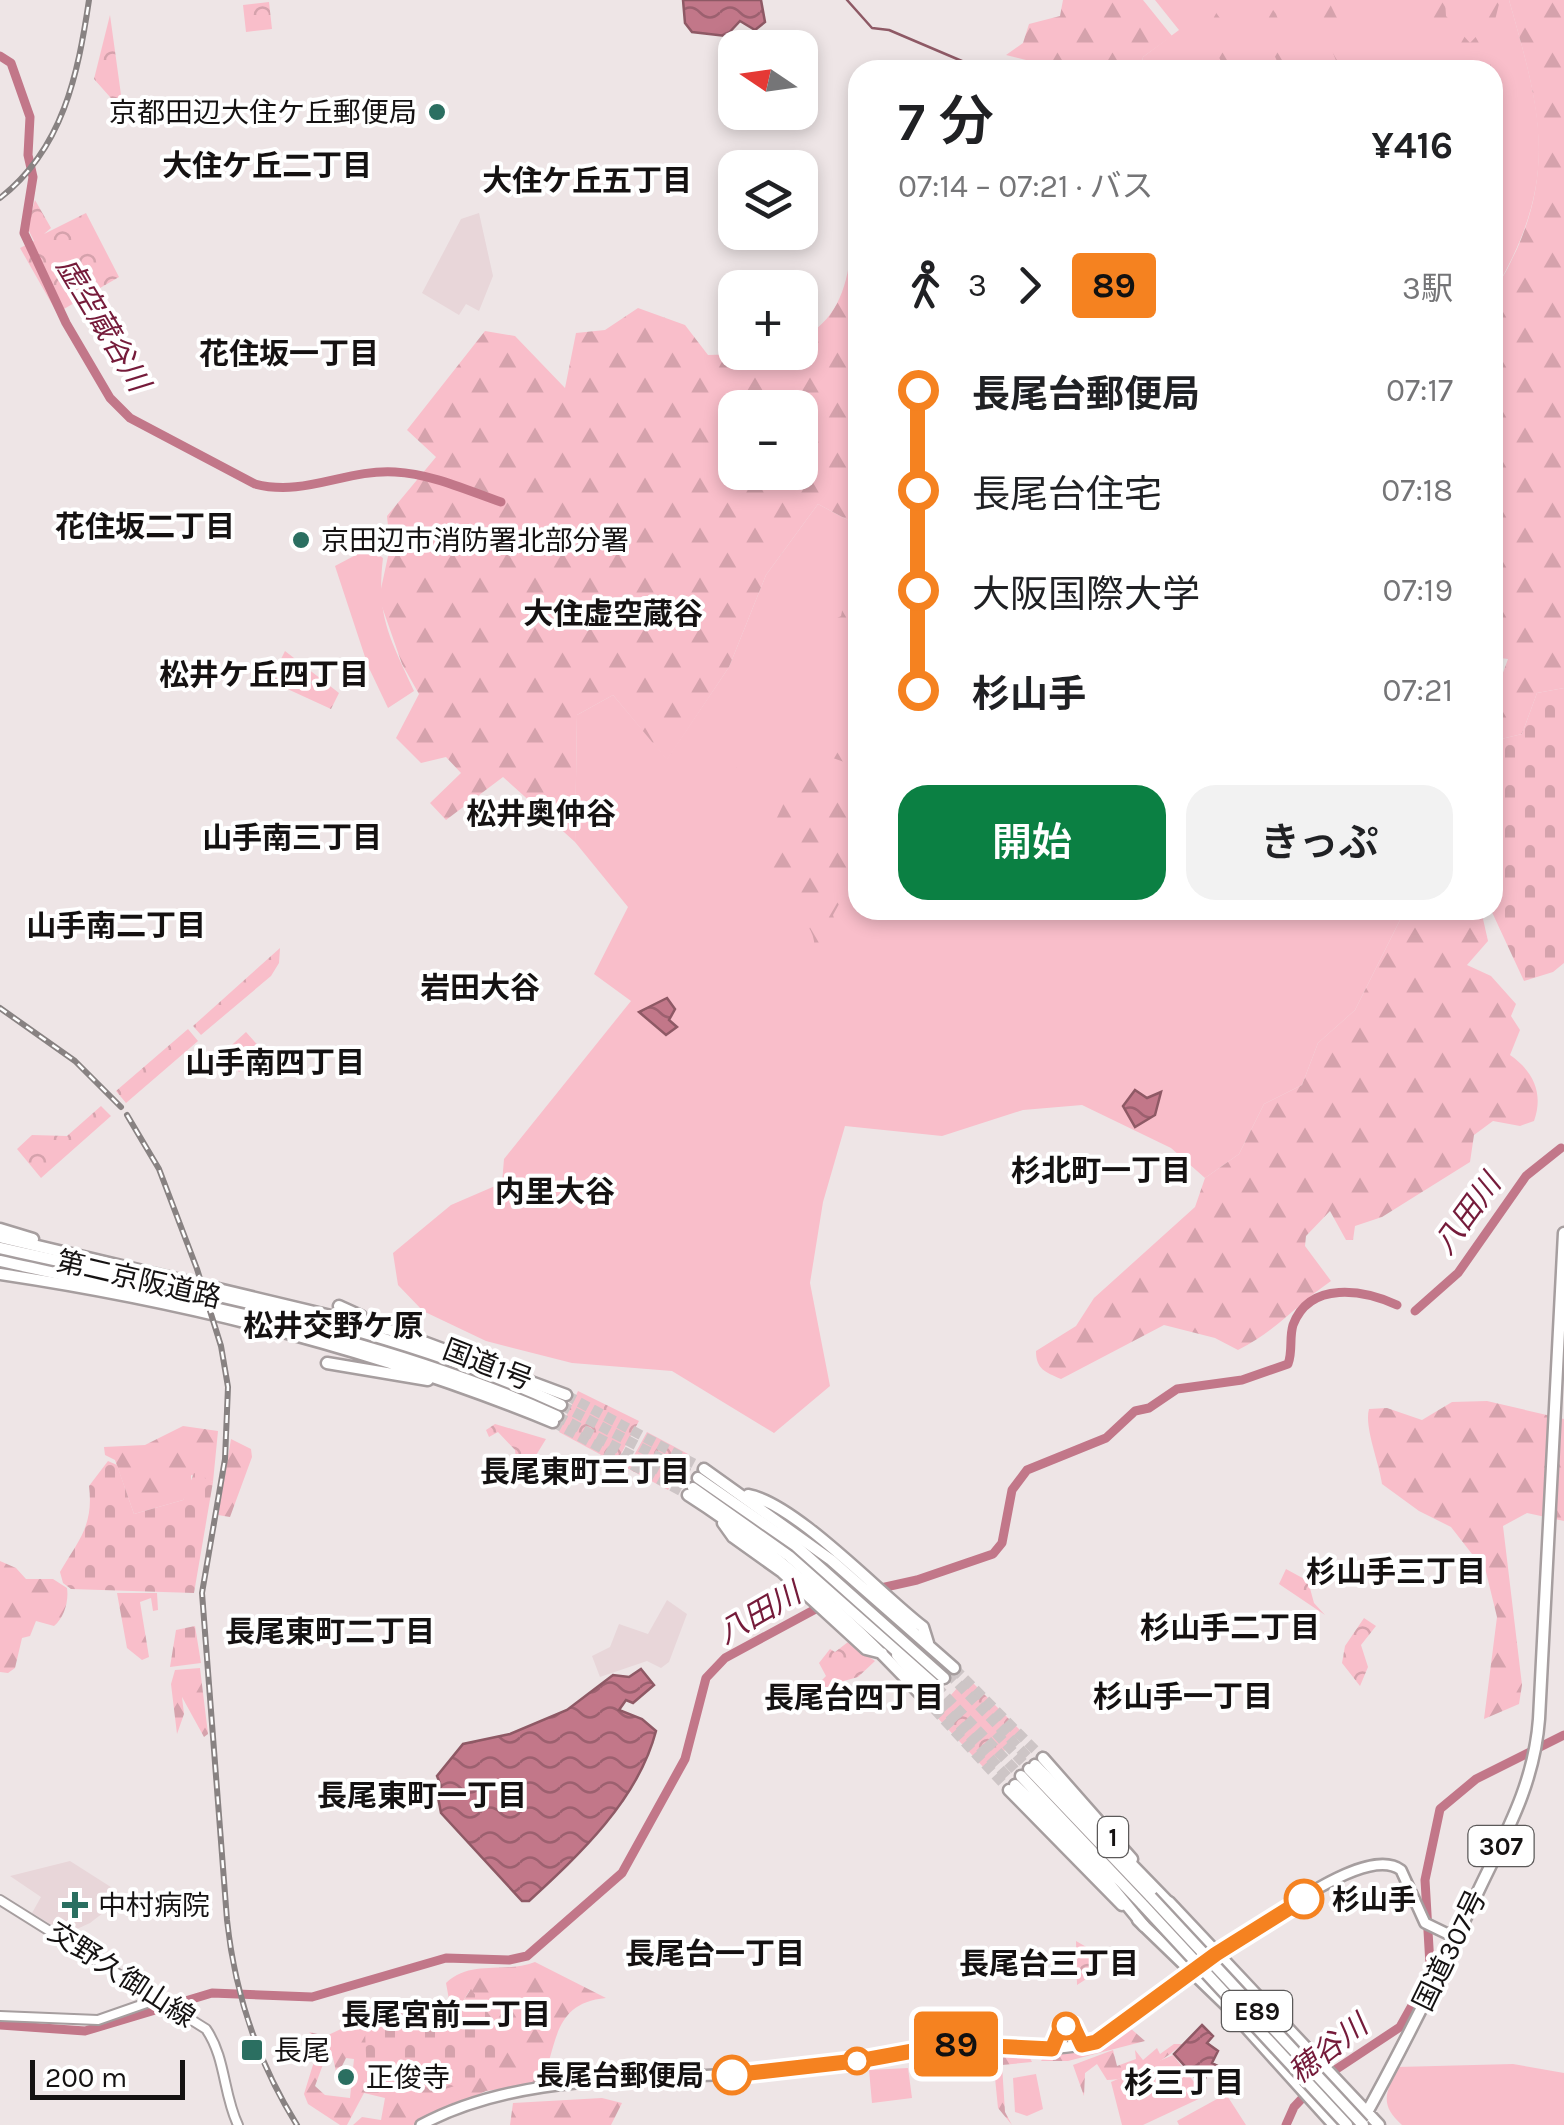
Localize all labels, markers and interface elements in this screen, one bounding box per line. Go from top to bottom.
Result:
north arrow [718,30,818,130]
map controls [718,30,818,490]
text: 7 分 [898,90,994,154]
place label: 京都田辺大住ケ丘郵便局 [109,96,417,129]
marker: 京都田辺大住ケ丘郵便局 [426,101,448,123]
text: ¥416 [1371,123,1453,168]
district label: 大住ケ丘二丁目 [162,148,372,184]
button: layers [718,150,818,250]
district label: 大住ケ丘五丁目 [482,163,692,199]
text: 07:14 – 07:21 · バス [898,168,1154,205]
water label: 虚空蔵谷川 [49,250,159,400]
icon: walk [898,258,953,313]
icon: forward [1002,258,1057,313]
text: 89 [1092,265,1136,306]
text: 3 [968,267,987,304]
button: + [718,270,818,370]
text: 3駅 [1402,270,1453,307]
district label: 花住坂一丁目 [199,336,379,372]
text: 長尾台郵便局 [972,372,1200,417]
text: 07:17 [1386,372,1453,409]
button: − [718,390,818,490]
text: 長尾台住宅 [972,472,1162,517]
text: 07:18 [1381,472,1453,509]
district label: 花住坂二丁目 [55,509,235,545]
place label: 京田辺市消防署北部分署 [321,524,629,557]
marker: 京田辺市消防署北部分署 [290,529,312,551]
text: 大阪国際大学 [972,572,1200,617]
text: 07:19 [1382,572,1453,609]
district label: 大住虚空蔵谷 [523,596,703,632]
district label: 松井ケ丘四丁目 [159,657,369,693]
text: 杉山手 [972,672,1086,717]
text: 07:21 [1382,672,1453,709]
button: 開始 [898,785,1166,900]
button: きっぷ [1186,785,1453,900]
district label: 松井奥仲谷 [466,796,616,832]
district label: 山手南三丁目 [202,820,382,856]
district label: 山手南二丁目 [26,908,206,944]
district label: 岩田大谷 [420,970,540,1006]
district label: 山手南四丁目 [185,1045,365,1081]
district label: 杉北町一丁目 [1011,1153,1191,1189]
water label: 八田川 [1426,1165,1510,1261]
district label: 内里大谷 [495,1174,615,1210]
street label: 第二京阪道路 [53,1245,224,1314]
district label: 松井交野ケ原 [243,1308,423,1344]
street label: 国道1号 [438,1332,537,1397]
district label: 長尾東町三丁目 [480,1454,690,1490]
district label: 杉山手三丁目 [1306,1554,1486,1590]
water label: 八田川 [711,1573,810,1651]
district label: 杉山手二丁目 [1140,1610,1320,1646]
district label: 長尾東町二丁目 [225,1614,435,1650]
district label: 杉山手一丁目 [1093,1679,1273,1715]
district label: 長尾台四丁目 [764,1680,944,1716]
district label: 長尾東町一丁目 [317,1778,527,1814]
road number: 1 [1098,1817,1128,1857]
road number: 307 [1468,1826,1534,1866]
marker: 杉山手 [1285,1880,1323,1918]
place label: 杉山手 [1332,1883,1416,1916]
street label: 国道307号 [1406,1884,1493,2016]
place label: 中村病院 [98,1889,210,1922]
marker: 中村病院 [62,1892,88,1918]
street label: 交野久御山線 [42,1915,201,2034]
district label: 長尾台一丁目 [625,1936,805,1972]
district label: 長尾台三丁目 [959,1946,1139,1982]
road number: E89 [1222,1991,1292,2031]
district label: 長尾宮前二丁目 [341,1997,551,2033]
water label: 穂谷川 [1281,2005,1377,2091]
line badge: 89 [911,2012,1001,2076]
unlabelled marker [1053,2013,1079,2039]
text: 89 [934,2024,978,2065]
place label: 長尾 [274,2034,330,2067]
marker: 長尾 [239,2037,265,2063]
unlabelled marker [844,2048,870,2074]
scale bar [30,2055,185,2100]
marker: 長尾台郵便局 [713,2056,751,2094]
place label: 長尾台郵便局 [536,2059,704,2092]
text: 200 m [45,2061,127,2094]
place label: 正俊寺 [366,2061,450,2094]
district label: 杉三丁目 [1124,2065,1244,2101]
marker: 正俊寺 [335,2066,357,2088]

